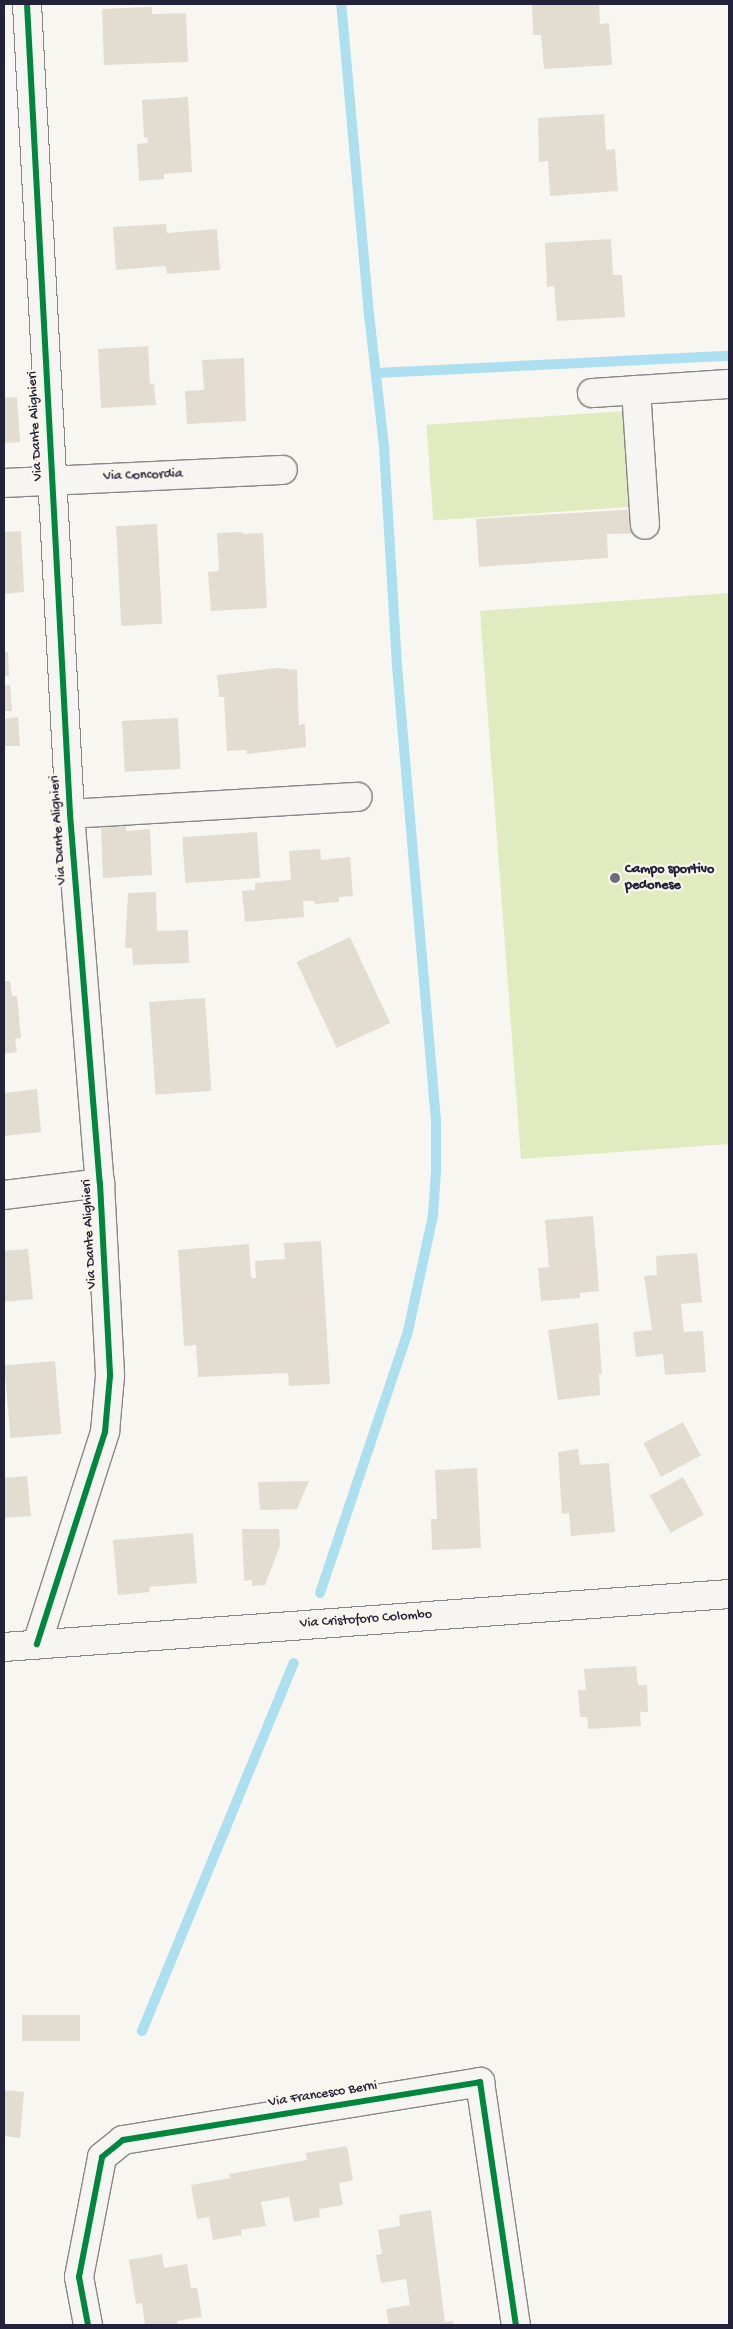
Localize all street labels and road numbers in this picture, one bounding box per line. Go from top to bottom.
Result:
street label: Via Dante Alighieri [25,371,47,481]
street label: Via Concordia [103,466,183,486]
street label: Via Dante Alighieri [47,775,71,885]
street label: Via Dante Alighieri [79,1179,101,1289]
street label: Via Cristoforo Colombo [299,1607,433,1633]
street label: Via Francesco Berni [267,2078,379,2112]

